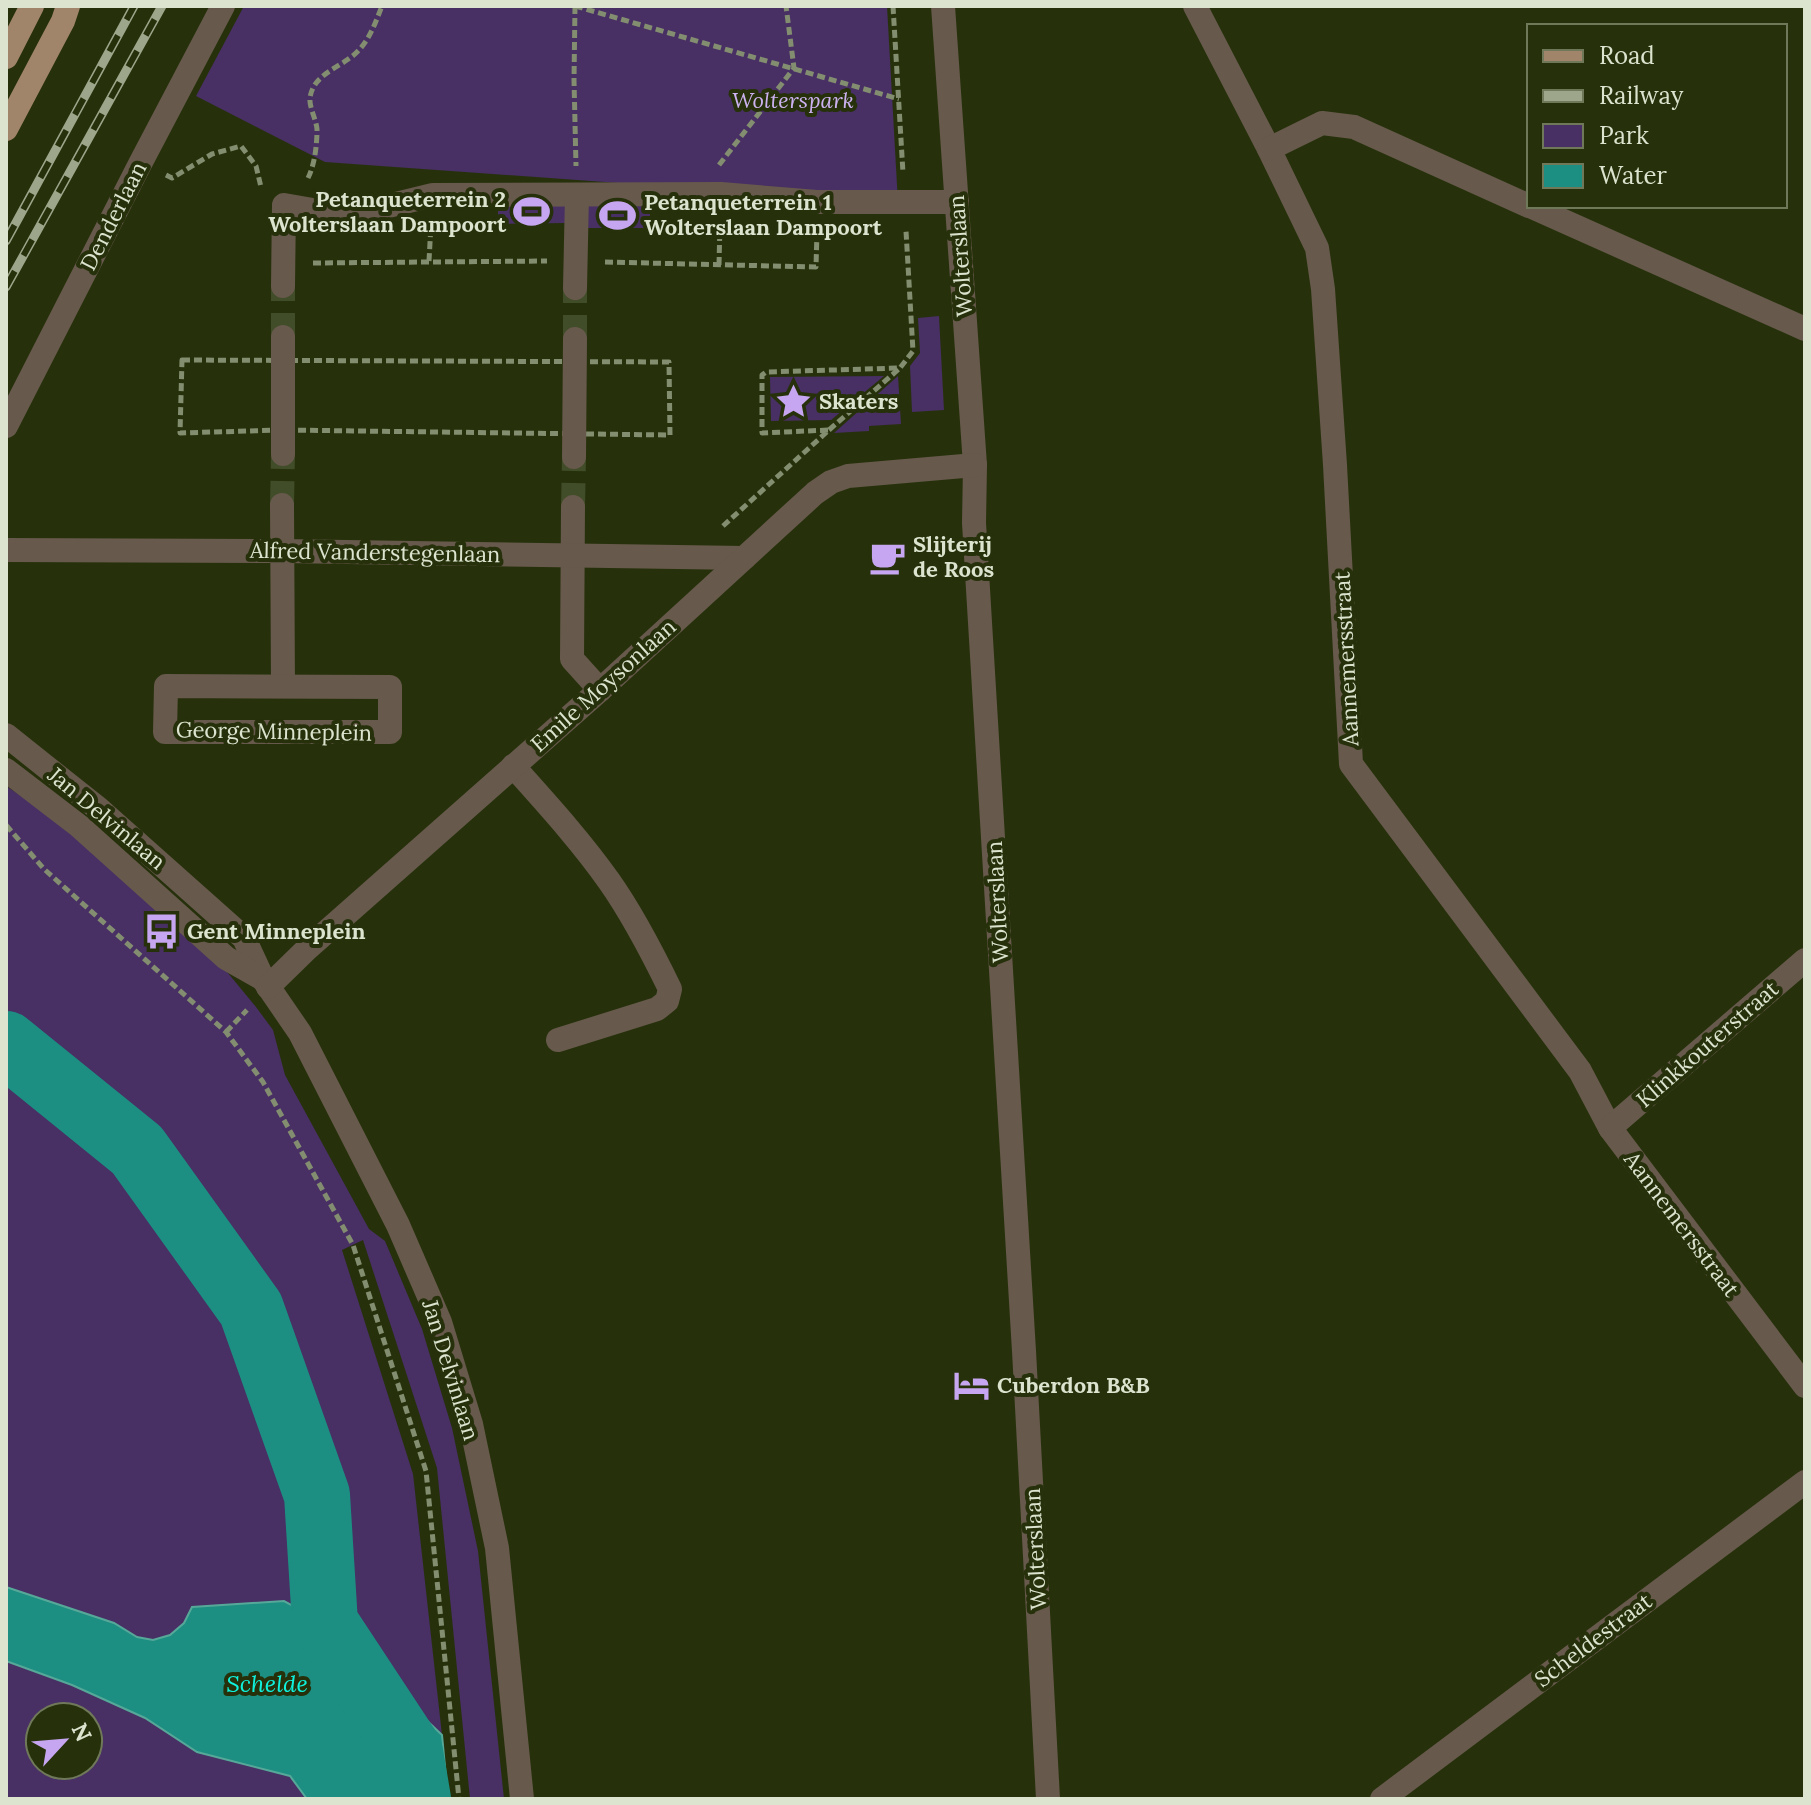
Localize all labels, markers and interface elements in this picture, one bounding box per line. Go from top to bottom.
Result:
legend [1527,24,1787,208]
text: Road [1599,40,1655,71]
text: Railway [1599,80,1684,111]
park label: Wolterspark [732,86,854,114]
text: Park [1599,120,1649,151]
street label: Denderlaan [74,157,152,275]
text: Water [1599,160,1667,191]
place label: Petanqueterrein 2 Wolterslaan Dampoort [268,185,507,238]
place label: Petanqueterrein 1 Wolterslaan Dampoort [644,188,883,241]
sports icon: Petanqueterrein 2 Wolterslaan Dampoort [513,193,551,231]
street label: Wolterslaan [942,194,978,318]
sports icon: Petanqueterrein 1 Wolterslaan Dampoort [599,196,637,234]
place icon: Skaters [774,382,812,420]
place label: Skaters [819,387,899,415]
place label: Slijterij de Roos [913,530,994,583]
street label: Alfred Vanderstegenlaan [249,536,500,568]
cafe icon: Slijterij de Roos [868,538,906,576]
street label: Aannemersstraat [1327,571,1365,748]
street label: Emile Moysonlaan [525,612,681,758]
street label: George Minneplein [176,715,372,747]
street label: Jan Delvinlaan [42,760,172,875]
street label: Wolterslaan [980,840,1014,964]
bus stop icon: Gent Minneplein [142,912,180,950]
place label: Gent Minneplein [187,917,366,945]
street label: Klinkkouterstraat [1630,974,1784,1113]
street label: Aannemersstraat [1618,1145,1746,1303]
street label: Jan Delvinlaan [416,1295,486,1444]
hotel icon: Cuberdon B&B [952,1366,990,1404]
place label: Cuberdon B&B [997,1371,1150,1399]
street label: Wolterslaan [1018,1487,1052,1611]
street label: Scheldestraat [1529,1587,1658,1693]
water label: Schelde [226,1668,308,1699]
north arrow [24,1701,104,1781]
text: N [66,1718,98,1746]

